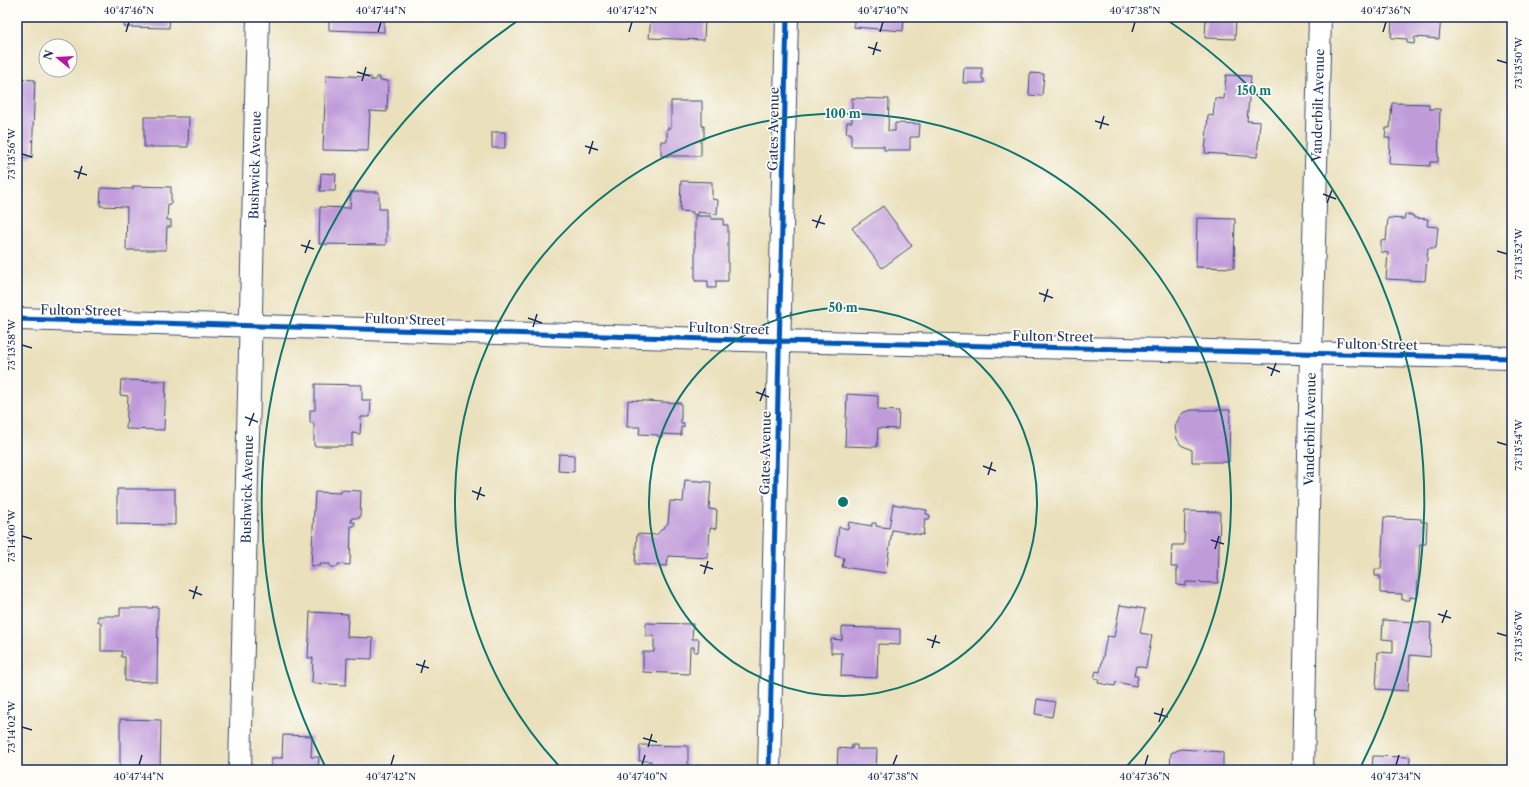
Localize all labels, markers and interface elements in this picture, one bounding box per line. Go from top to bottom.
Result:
text: 40°47'46"N [104,4,154,17]
text: 40°47'44"N [356,4,406,17]
text: 40°47'42"N [607,4,657,17]
text: 40°47'40"N [857,4,909,17]
text: 40°47'38"N [1110,4,1161,17]
text: 40°47'36"N [1361,4,1411,17]
text: 73°13'50"W [1512,36,1525,89]
north arrow [38,38,78,78]
text: N [40,48,57,62]
street label: Vanderbilt Avenue [1308,48,1327,163]
text: 150 m [1237,83,1271,98]
street label: Gates Avenue [764,87,782,171]
text: 100 m [825,106,861,121]
street label: Bushwick Avenue [245,111,264,220]
text: 73°13'56"W [5,127,18,180]
text: 73°13'52"W [1512,227,1525,280]
text: 50 m [828,300,858,315]
street label: Fulton Street [40,301,122,319]
street label: Fulton Street [364,310,446,328]
text: 73°13'58"W [5,318,18,371]
street label: Fulton Street [688,319,770,337]
street label: Fulton Street [1012,327,1094,345]
street label: Fulton Street [1336,335,1418,353]
street label: Vanderbilt Avenue [1300,372,1319,487]
street label: Gates Avenue [756,411,774,495]
text: 73°13'54"W [1512,418,1525,471]
street label: Bushwick Avenue [237,435,256,544]
centre of rings [836,495,850,509]
text: 73°14'00"W [5,508,18,563]
text: 73°13'56"W [1512,609,1525,662]
text: 73°14'02"W [5,700,18,753]
text: 40°47'44"N [114,770,164,783]
text: 40°47'42"N [366,770,416,783]
text: 40°47'40"N [616,770,668,783]
text: 40°47'38"N [868,770,919,783]
text: 40°47'36"N [1120,770,1170,783]
text: 40°47'34"N [1371,770,1421,783]

